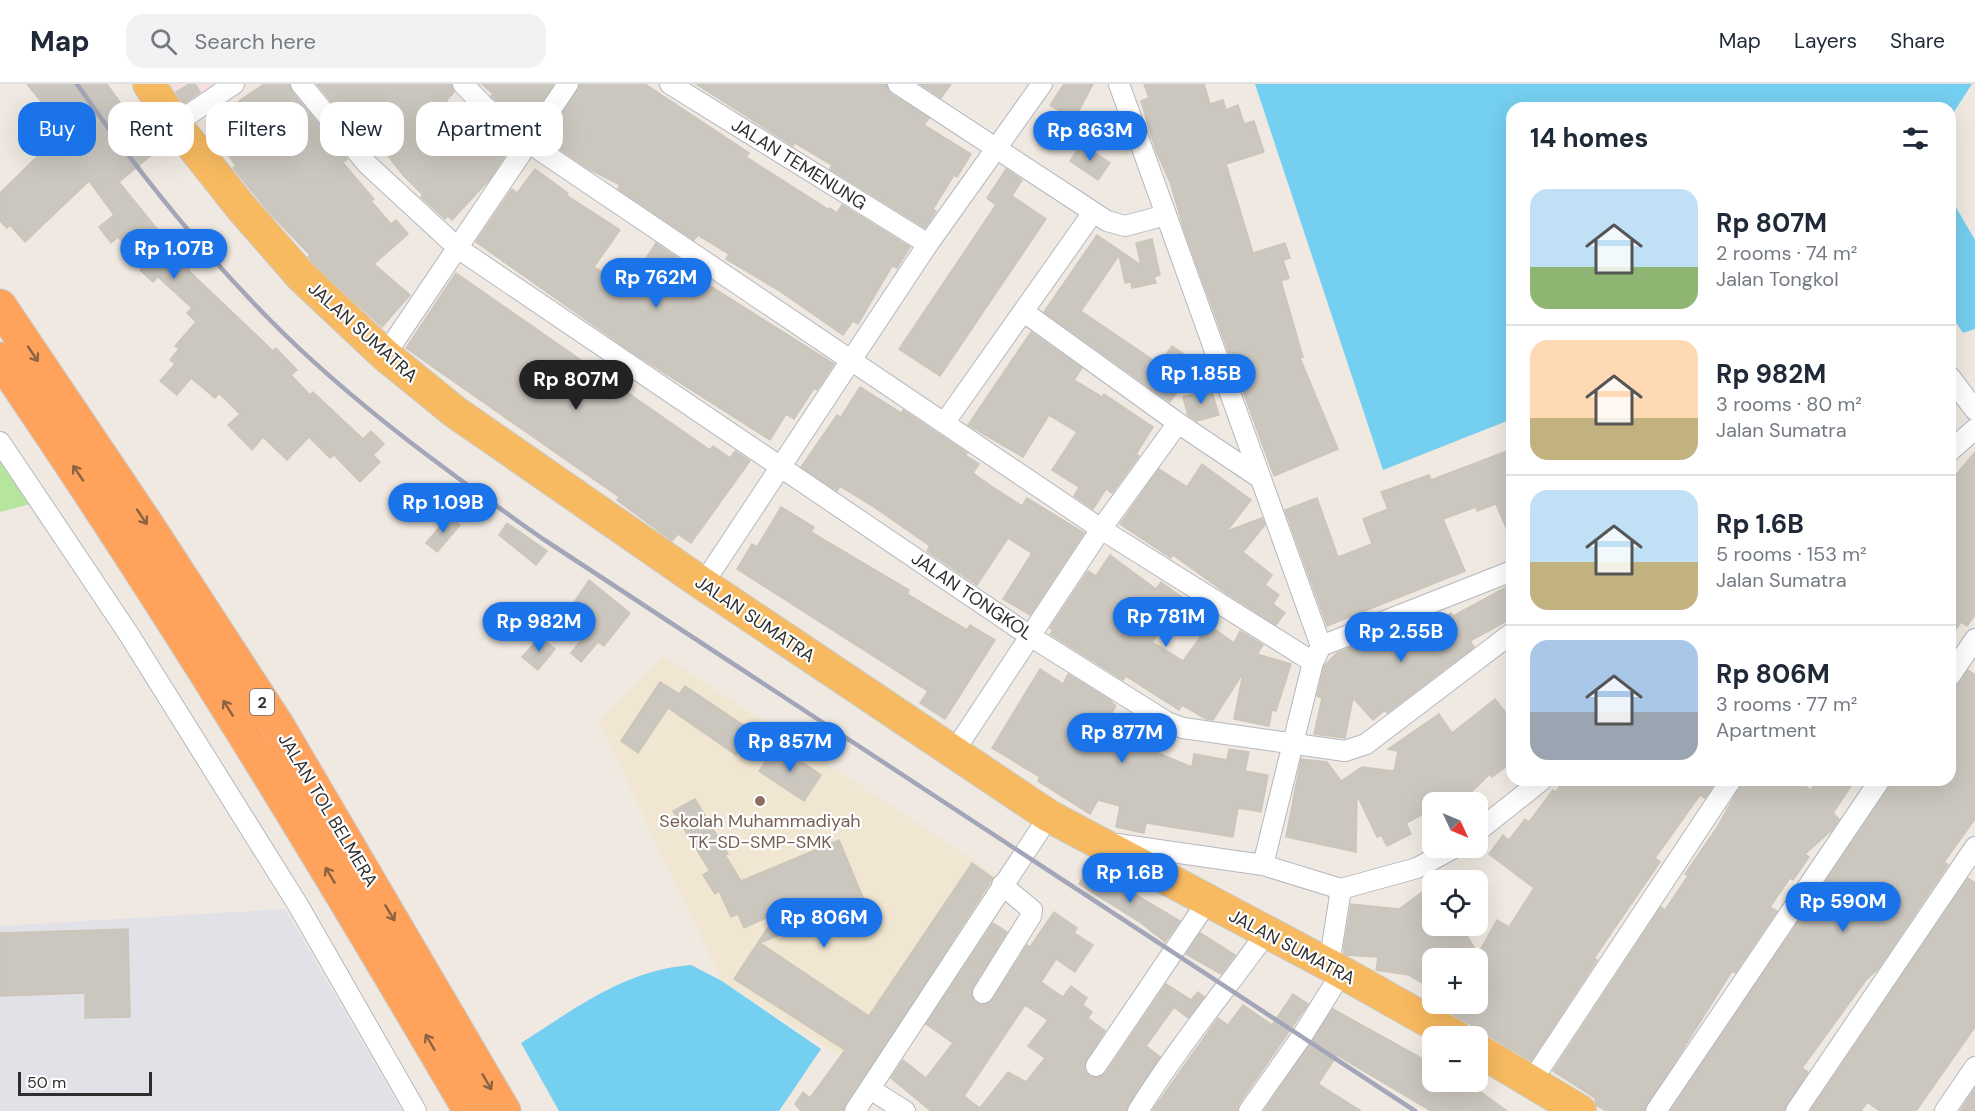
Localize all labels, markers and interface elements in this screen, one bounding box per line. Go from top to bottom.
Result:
search box [126,14,546,68]
text: Map [30,23,90,60]
icon: search [147,25,180,58]
text: Search here [195,27,316,56]
text: Map [1719,27,1761,55]
text: Layers [1794,27,1857,55]
text: Share [1890,27,1945,55]
chip: Buy [18,102,96,156]
chip: Rent [108,102,194,156]
chip: Filters [206,102,308,156]
chip: New [320,102,404,156]
chip: Apartment [416,102,563,156]
pin: Rp 863M [1035,111,1145,162]
street label: JALAN TEMENUNG [727,113,871,215]
text: Rp 863M [1047,117,1133,143]
text: 14 homes [1530,121,1648,155]
icon: filters [1899,122,1932,155]
text: Rp 807M [1716,206,1827,240]
icon: home [1578,213,1650,285]
pin: Rp 1.07B [112,229,236,280]
text: Rp 1.07B [134,235,214,261]
text: 2 rooms · 74 m² [1716,240,1857,266]
pin: Rp 762M [601,258,711,309]
text: Rp 762M [615,264,697,290]
text: Jalan Tongkol [1716,266,1839,292]
street label: JALAN SUMATRA [303,276,423,388]
one-way arrow [27,346,40,363]
pin: Rp 1.85B [1139,354,1263,405]
text: Rp 982M [1716,357,1826,391]
pin: Rp 807M [521,360,631,411]
text: Rp 1.85B [1161,360,1241,386]
icon: home [1578,364,1650,436]
text: Rp 807M [533,366,619,392]
text: 3 rooms · 80 m² [1716,391,1862,417]
text: Jalan Sumatra [1716,417,1847,443]
one-way arrow [72,466,84,482]
pin: Rp 1.09B [381,483,505,534]
text: Rp 1.09B [402,489,484,515]
text: Rp 1.6B [1716,507,1804,541]
one-way arrow [135,508,148,525]
icon: home [1578,514,1650,586]
text: 5 rooms · 153 m² [1716,541,1867,567]
street label: JALAN TONGKOL [907,546,1037,646]
text: Jalan Sumatra [1716,567,1847,593]
street label: JALAN SUMATRA [690,570,820,668]
pin: Rp 781M [1111,597,1221,648]
pin: Rp 982M [484,602,594,653]
text: Rp 781M [1127,603,1205,629]
text: Rp 982M [497,608,581,634]
pin: Rp 2.55B [1339,612,1463,663]
text: Rp 2.55B [1359,618,1443,644]
text: Rp 806M [1716,657,1830,691]
icon: home [1578,664,1650,736]
road number: 2 [250,689,274,715]
text: 3 rooms · 77 m² [1716,691,1857,717]
one-way arrow [222,700,234,717]
pin: Rp 877M [1067,713,1177,764]
text: Apartment [1716,717,1816,743]
text: Rp 877M [1081,719,1163,745]
pin: Rp 857M [735,722,845,773]
text: Rp 857M [748,728,832,754]
street label: JALAN TOL BELMERA [273,729,383,891]
north arrow [1422,792,1488,858]
map controls [1422,792,1488,1092]
marker: Sekolah Muhammadiyah TK-SD-SMP-SMK [753,794,767,808]
place label: Sekolah Muhammadiyah TK-SD-SMP-SMK [659,809,861,854]
pin: Rp 1.6B [1075,853,1185,904]
text: Rp 1.6B [1096,859,1164,885]
one-way arrow [323,867,335,884]
button: locate [1422,870,1488,936]
pin: Rp 590M [1788,882,1898,933]
text: Rp 590M [1800,888,1886,914]
pin: Rp 806M [769,898,879,949]
one-way arrow [384,904,396,921]
text: Rp 806M [780,904,868,930]
street label: JALAN SUMATRA [1225,904,1359,990]
button: + [1422,948,1488,1014]
button: − [1422,1026,1488,1092]
one-way arrow [423,1034,435,1051]
scale bar [18,1069,152,1096]
text: 50 m [27,1072,66,1093]
one-way arrow [482,1073,494,1090]

